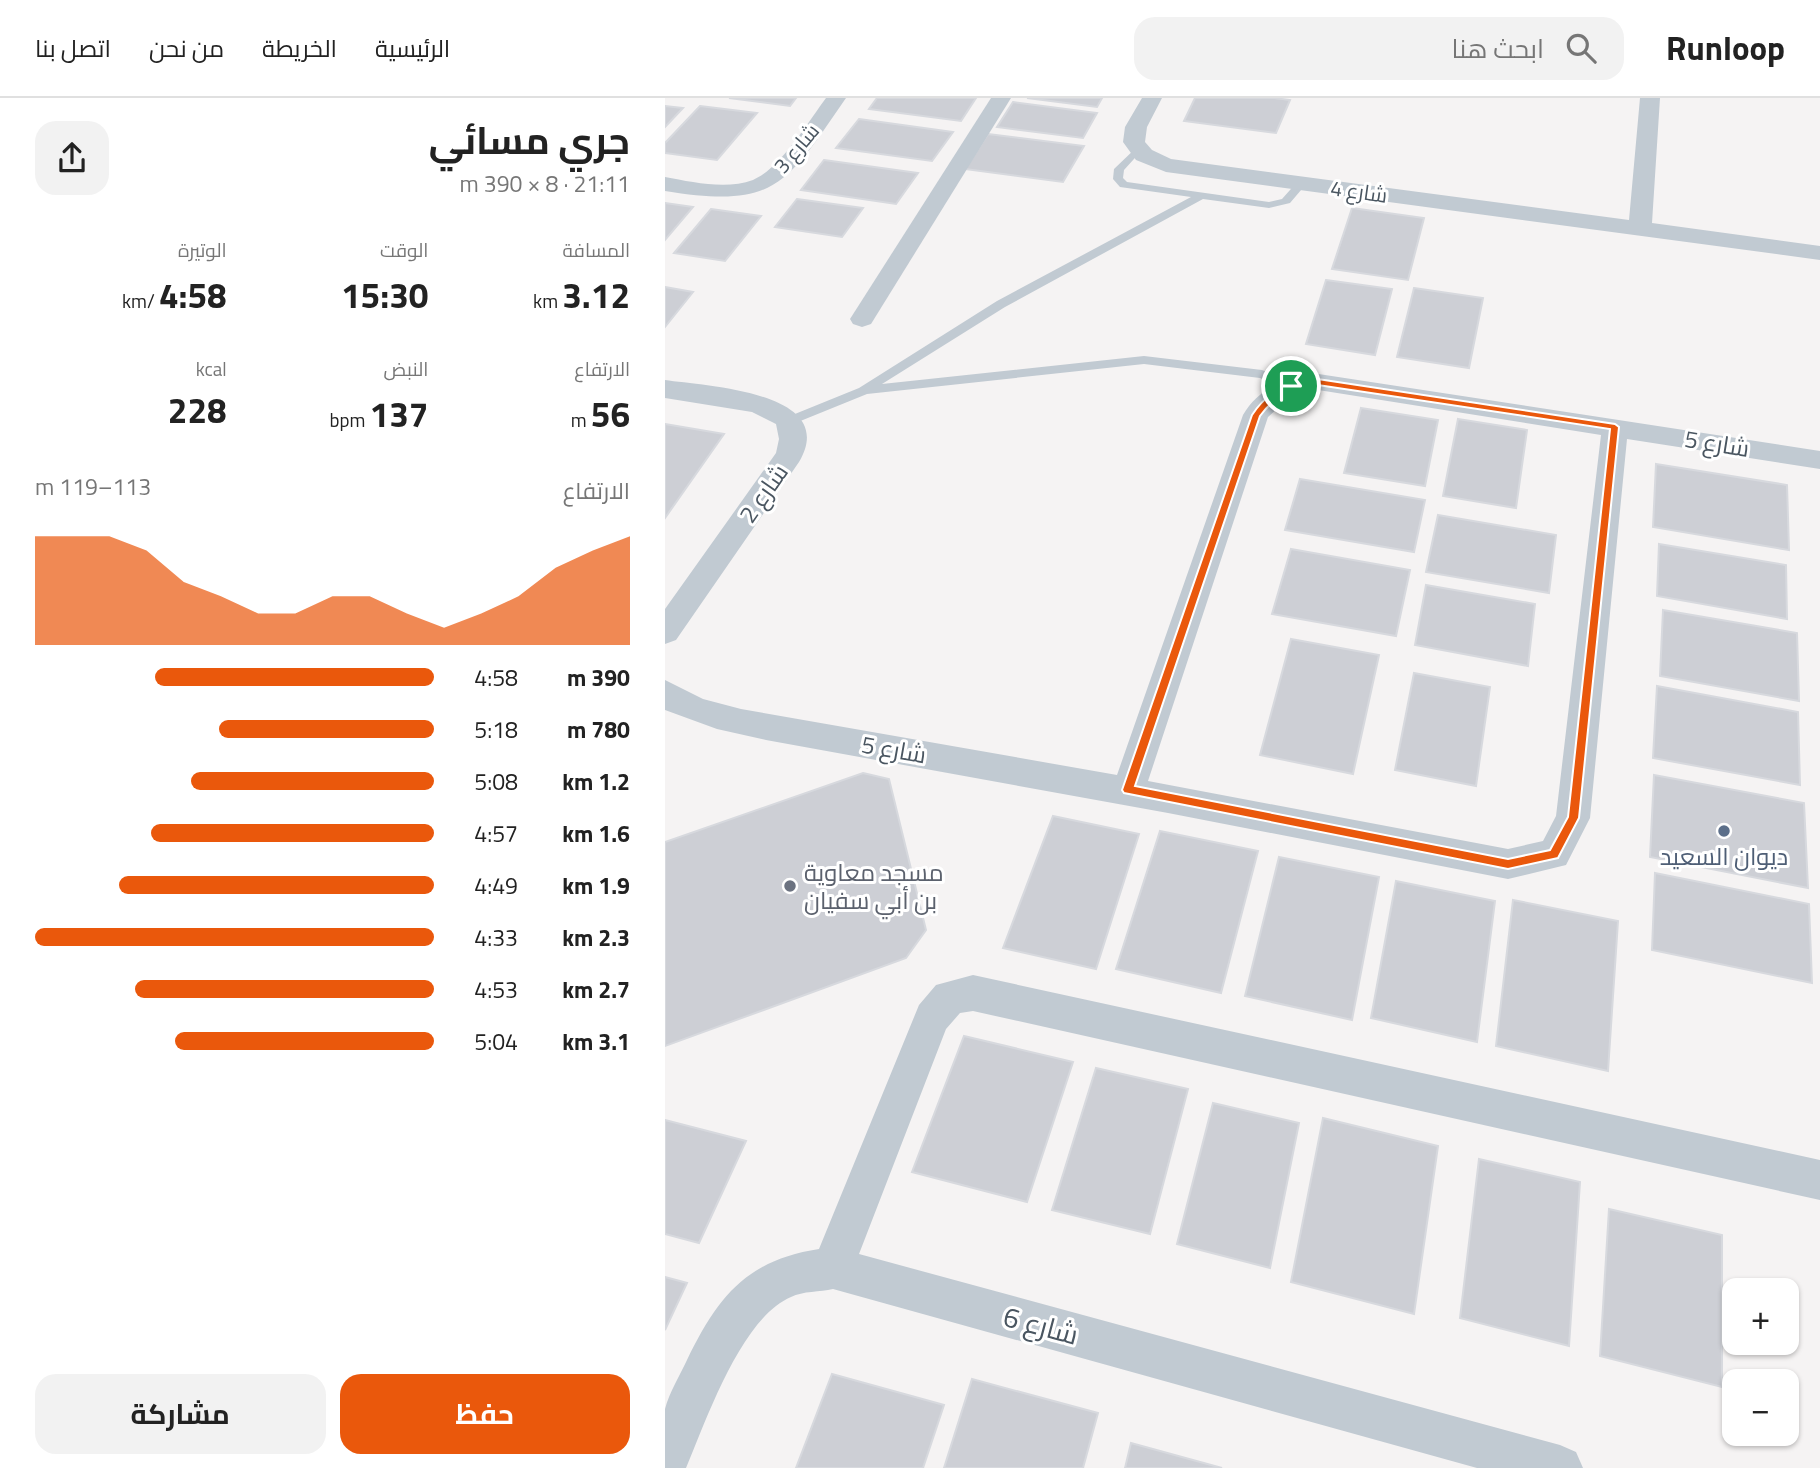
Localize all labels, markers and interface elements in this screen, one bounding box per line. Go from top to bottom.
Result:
search box [1134,17,1624,80]
text: Runloop [1666,23,1785,73]
text: ابحث هنا [1451,29,1544,68]
icon: search [1562,29,1600,67]
text: اتصل بنا [35,30,111,66]
text: من نحن [149,30,224,66]
text: الخريطة [262,30,337,66]
text: الرئيسية [375,30,450,66]
text: جري مسائي [429,111,630,169]
street label: شارع 3 [765,116,827,180]
button: share [35,121,109,195]
text: 21:11 · 8 × 390 m [460,166,630,201]
street label: شارع 4 [1329,171,1389,211]
text: الوتيرة [178,235,227,264]
text: الوقت [380,235,428,264]
text: المسافة [562,235,630,264]
text: 4:58 [159,268,227,322]
text: 15:30 [341,268,428,322]
text: 3.12 [562,268,630,322]
text: /km [122,286,159,315]
text: km [533,286,562,315]
text: kcal [196,354,227,383]
text: النبض [384,354,428,383]
text: الارتفاع [574,354,630,383]
pin [1261,356,1321,416]
icon: arrive [1272,367,1310,405]
text: 228 [168,383,227,437]
text: 137 [370,387,428,441]
text: 56 [591,387,630,441]
text: bpm [329,405,370,434]
text: m [571,405,591,434]
street label: شارع 5 [1682,420,1752,466]
street label: شارع 2 [730,456,796,530]
text: 113–119 m [35,469,151,504]
text: الارتفاع [563,473,630,508]
text: 4:58 [474,660,518,695]
text: 390 m [567,660,630,695]
text: 5:18 [474,712,518,747]
text: 780 m [567,712,630,747]
street label: شارع 5 [859,726,929,772]
text: 5:08 [474,764,518,799]
text: 1.2 km [562,764,630,799]
text: 4:57 [474,816,518,851]
text: 1.6 km [562,816,630,851]
marker: ديوان السعيد [1716,823,1732,839]
place label: ديوان السعيد [1660,838,1788,874]
place label: مسجد معاوية بن أبي سفيان [804,854,944,920]
text: 4:49 [474,868,518,903]
text: 1.9 km [562,868,630,903]
marker: مسجد معاوية بن أبي سفيان [782,878,798,894]
text: 4:33 [474,920,518,955]
text: 2.3 km [562,920,630,955]
text: 4:53 [474,972,518,1007]
text: 2.7 km [562,972,630,1007]
text: 5:04 [474,1024,518,1059]
text: 3.1 km [562,1024,630,1059]
map controls [1722,1278,1799,1446]
button: + [1722,1278,1799,1355]
street label: شارع 6 [999,1294,1083,1356]
button: − [1722,1369,1799,1446]
button: مشاركة [35,1374,326,1454]
button: حفظ [340,1374,630,1454]

